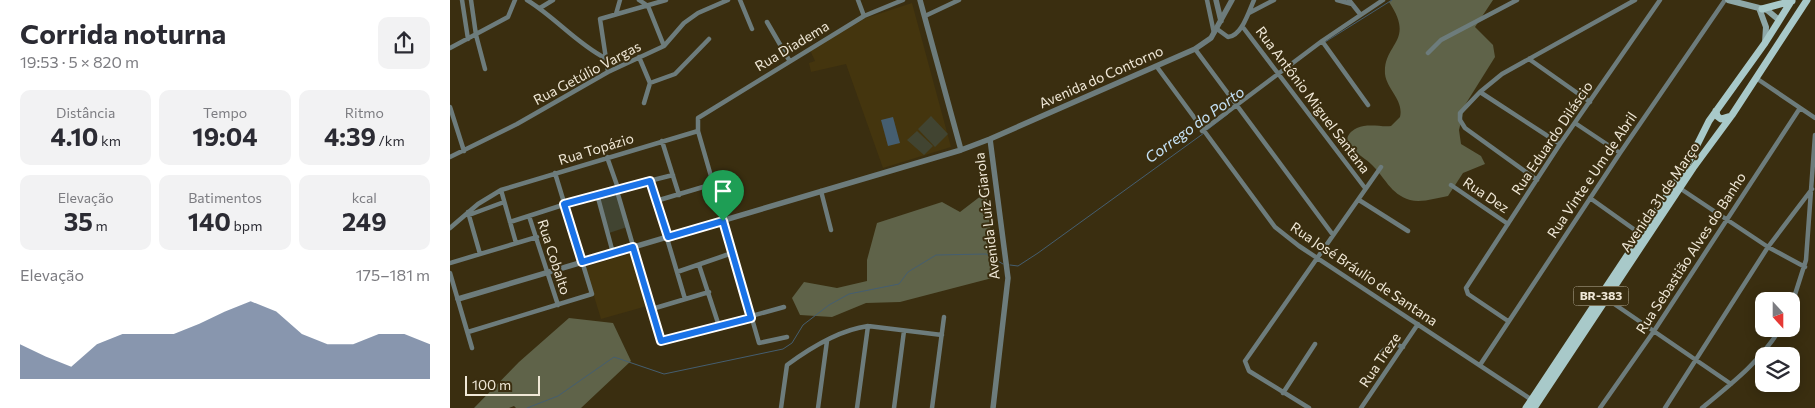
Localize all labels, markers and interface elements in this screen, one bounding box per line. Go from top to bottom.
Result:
text: Corrida noturna [20,16,226,50]
button: share [378,17,430,69]
street label: Rua Diadema [752,17,832,74]
street label: Rua Antônio Miguel Santana [1253,23,1374,176]
street label: Rua Getúlio Vargas [530,37,643,108]
street label: Avenida do Contorno [1036,41,1166,112]
text: 19:53 · 5 × 820 m [20,52,139,71]
street label: Rua Eduardo Diláscio [1507,78,1596,198]
water label: Corrego do Porto [1141,82,1248,166]
text: Distância [56,104,115,121]
text: Tempo [203,104,247,121]
text: Ritmo [345,104,384,121]
street label: Rua Vinte e Um de Abril [1543,109,1640,241]
text: 4.10 [50,121,98,151]
text: 19:04 [192,121,258,151]
text: 4:39 [324,121,376,151]
street label: Rua Topázio [556,129,636,168]
text: km [98,132,121,149]
text: /km [376,132,405,149]
street label: Avenida 31 de Março [1616,138,1703,255]
street label: Avenida Luiz Giarola [970,152,1003,281]
street label: Rua Sebastião Alves do Banho [1632,169,1749,337]
pin [702,170,744,221]
street label: Rua Dez [1460,173,1513,216]
icon: arrive [709,177,737,205]
text: Elevação [58,189,114,206]
text: Batimentos [188,189,262,206]
text: kcal [352,189,377,206]
text: 35 [64,206,93,236]
text: 140 [188,206,231,236]
text: 249 [342,206,387,236]
text: m [93,217,108,234]
text: bpm [231,217,262,234]
street label: Rua Cobalto [534,217,575,297]
street label: Rua José Bráulio de Santana [1288,218,1441,329]
text: Elevação [20,265,84,284]
text: 175–181 m [356,265,430,284]
road number: BR-383 [1574,286,1628,306]
north arrow [1755,292,1800,338]
map controls [1755,292,1800,392]
street label: Rua Treze [1355,329,1404,390]
button: layers [1755,347,1800,392]
scale bar [465,373,540,396]
text: 100 m [472,376,511,393]

